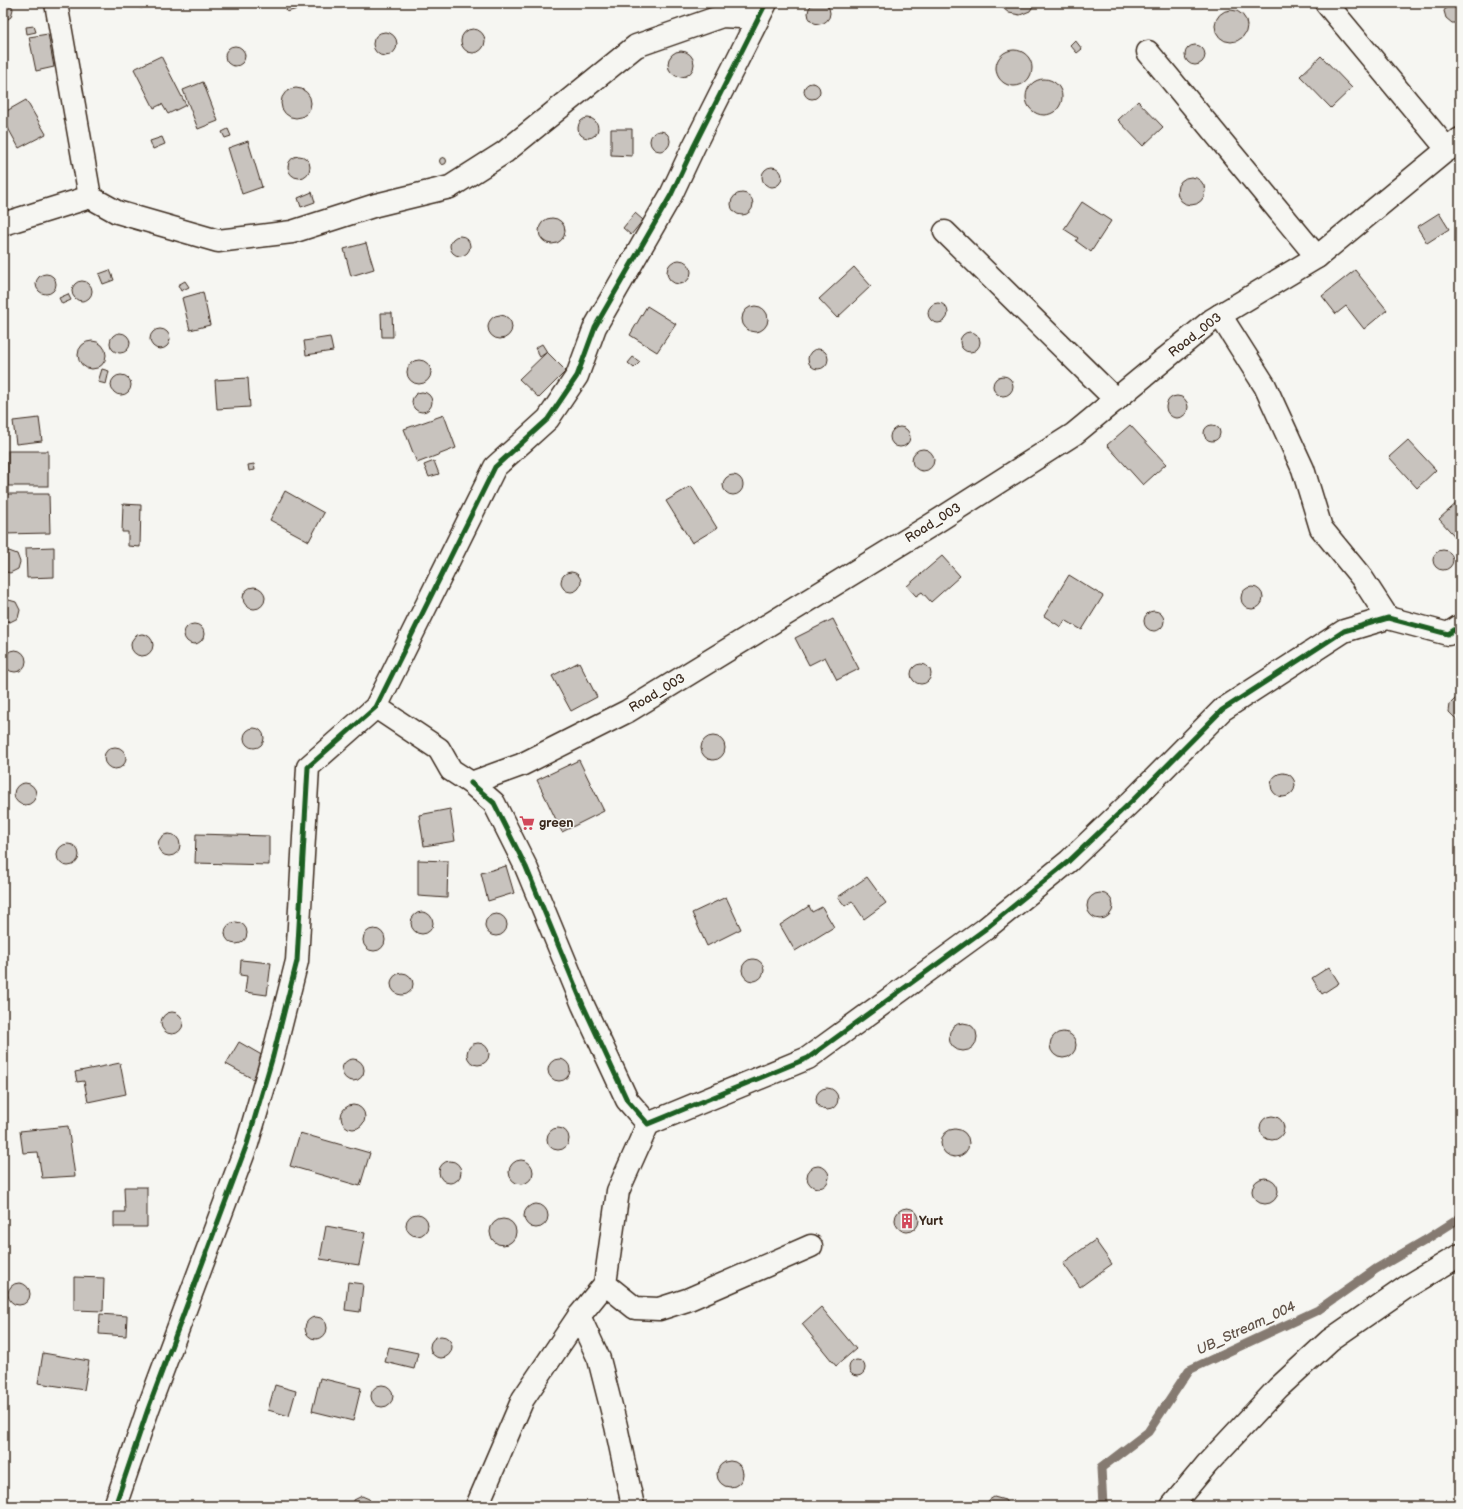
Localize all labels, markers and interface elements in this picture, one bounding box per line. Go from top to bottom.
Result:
street label: Road_003 [1165,309,1225,361]
street label: Road_003 [902,500,964,546]
street label: Road_003 [626,670,688,716]
supermarket icon: green [518,814,536,832]
place label: green [539,815,573,831]
building icon: Yurt [898,1212,916,1230]
place label: Yurt [919,1213,944,1229]
water label: UB_Stream_004 [1194,1297,1299,1358]

